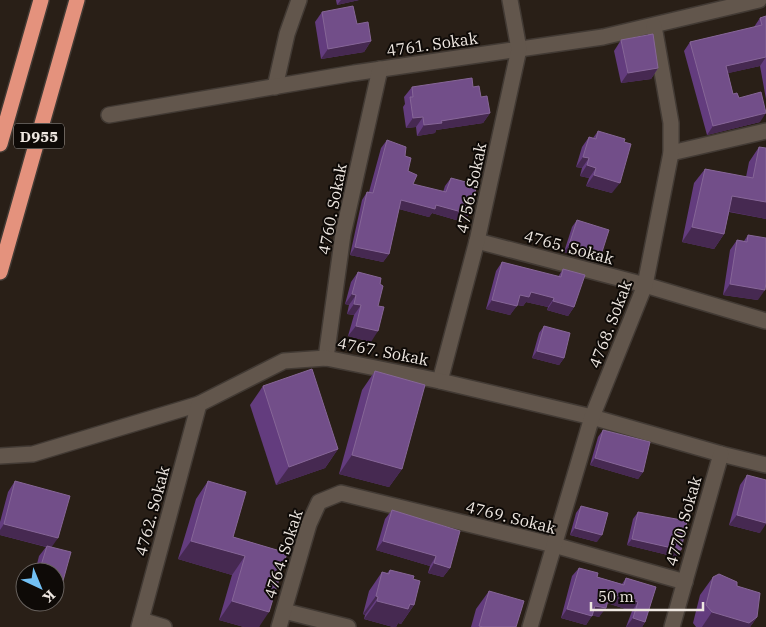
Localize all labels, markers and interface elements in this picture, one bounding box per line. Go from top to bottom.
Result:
street label: 4761. Sokak [385,28,480,60]
road number: D955 [14,124,64,148]
street label: 4756. Sokak [452,140,491,235]
street label: 4760. Sokak [313,161,351,256]
street label: 4765. Sokak [522,225,617,269]
street label: 4768. Sokak [584,277,636,371]
street label: 4767. Sokak [336,332,431,370]
street label: 4762. Sokak [130,463,174,558]
street label: 4770. Sokak [661,473,706,568]
street label: 4769. Sokak [464,496,559,538]
street label: 4764. Sokak [259,506,307,601]
north arrow [15,562,65,612]
scale bar [591,580,704,612]
text: K [39,586,59,607]
text: 50 m [598,587,634,606]

